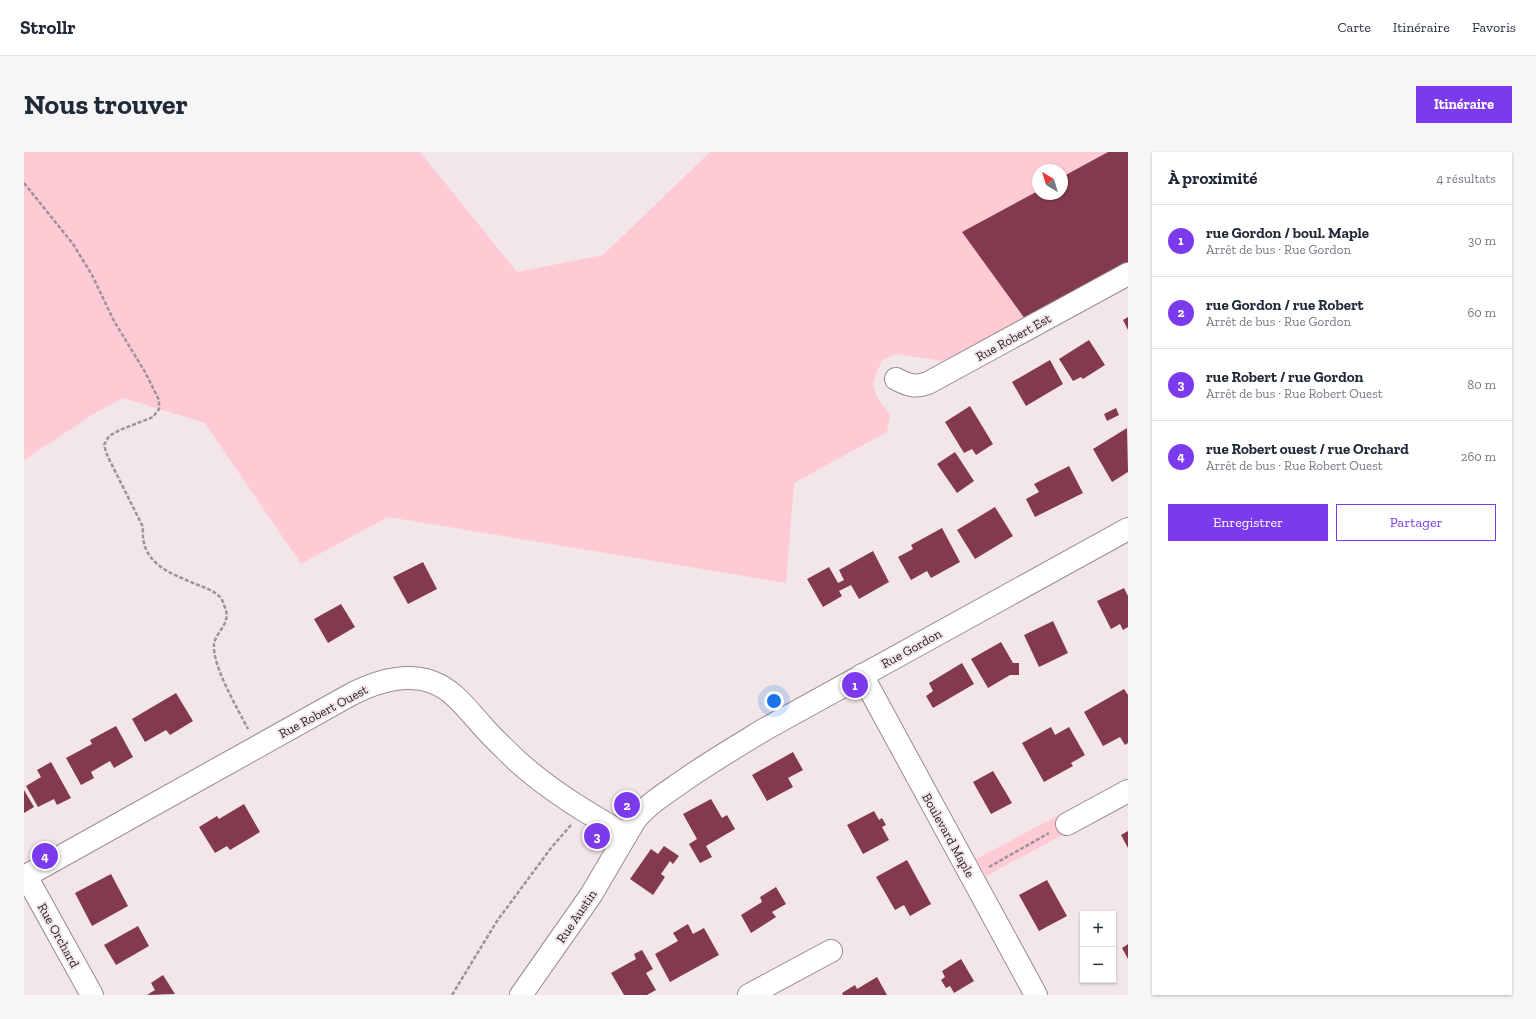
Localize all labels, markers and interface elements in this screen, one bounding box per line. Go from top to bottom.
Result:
text: Strollr [20,16,76,39]
text: Carte [1337,19,1371,36]
text: Itinéraire [1393,19,1450,36]
text: Favoris [1472,19,1516,36]
button: Itinéraire [1416,86,1512,123]
text: Nous trouver [24,88,188,121]
north arrow [1032,164,1068,200]
text: À proximité [1168,168,1257,188]
text: 4 résultats [1436,171,1496,186]
text: rue Gordon / boul. Maple [1206,224,1369,242]
text: 1 [1178,233,1184,248]
text: 30 m [1468,233,1496,248]
text: Arrêt de bus · Rue Gordon [1206,242,1351,257]
text: rue Gordon / rue Robert [1206,296,1364,314]
text: 2 [1178,305,1184,320]
text: 60 m [1467,305,1496,320]
street label: Rue Robert Est [973,311,1053,364]
text: Arrêt de bus · Rue Gordon [1206,314,1351,329]
text: rue Robert / rue Gordon [1206,368,1364,386]
text: 3 [1178,377,1184,392]
text: 80 m [1467,377,1496,392]
text: Arrêt de bus · Rue Robert Ouest [1206,386,1383,401]
text: rue Robert ouest / rue Orchard [1206,440,1409,458]
text: 4 [1177,449,1185,464]
text: 260 m [1461,449,1496,464]
text: Arrêt de bus · Rue Robert Ouest [1206,458,1383,473]
button: Enregistrer [1168,504,1328,541]
button: Partager [1336,504,1496,541]
street label: Rue Gordon [878,625,945,671]
pin: 1 [842,670,868,700]
street label: Rue Robert Ouest [276,682,370,741]
your location [764,691,784,711]
pin: 2 [614,790,640,820]
street label: Boulevard Maple [919,791,978,880]
pin: 3 [584,821,610,851]
pin: 4 [32,841,58,871]
street label: Rue Austin [553,886,600,946]
street label: Rue Orchard [35,900,82,970]
map controls [1080,911,1116,983]
button: + [1080,911,1116,947]
button: − [1080,947,1116,983]

